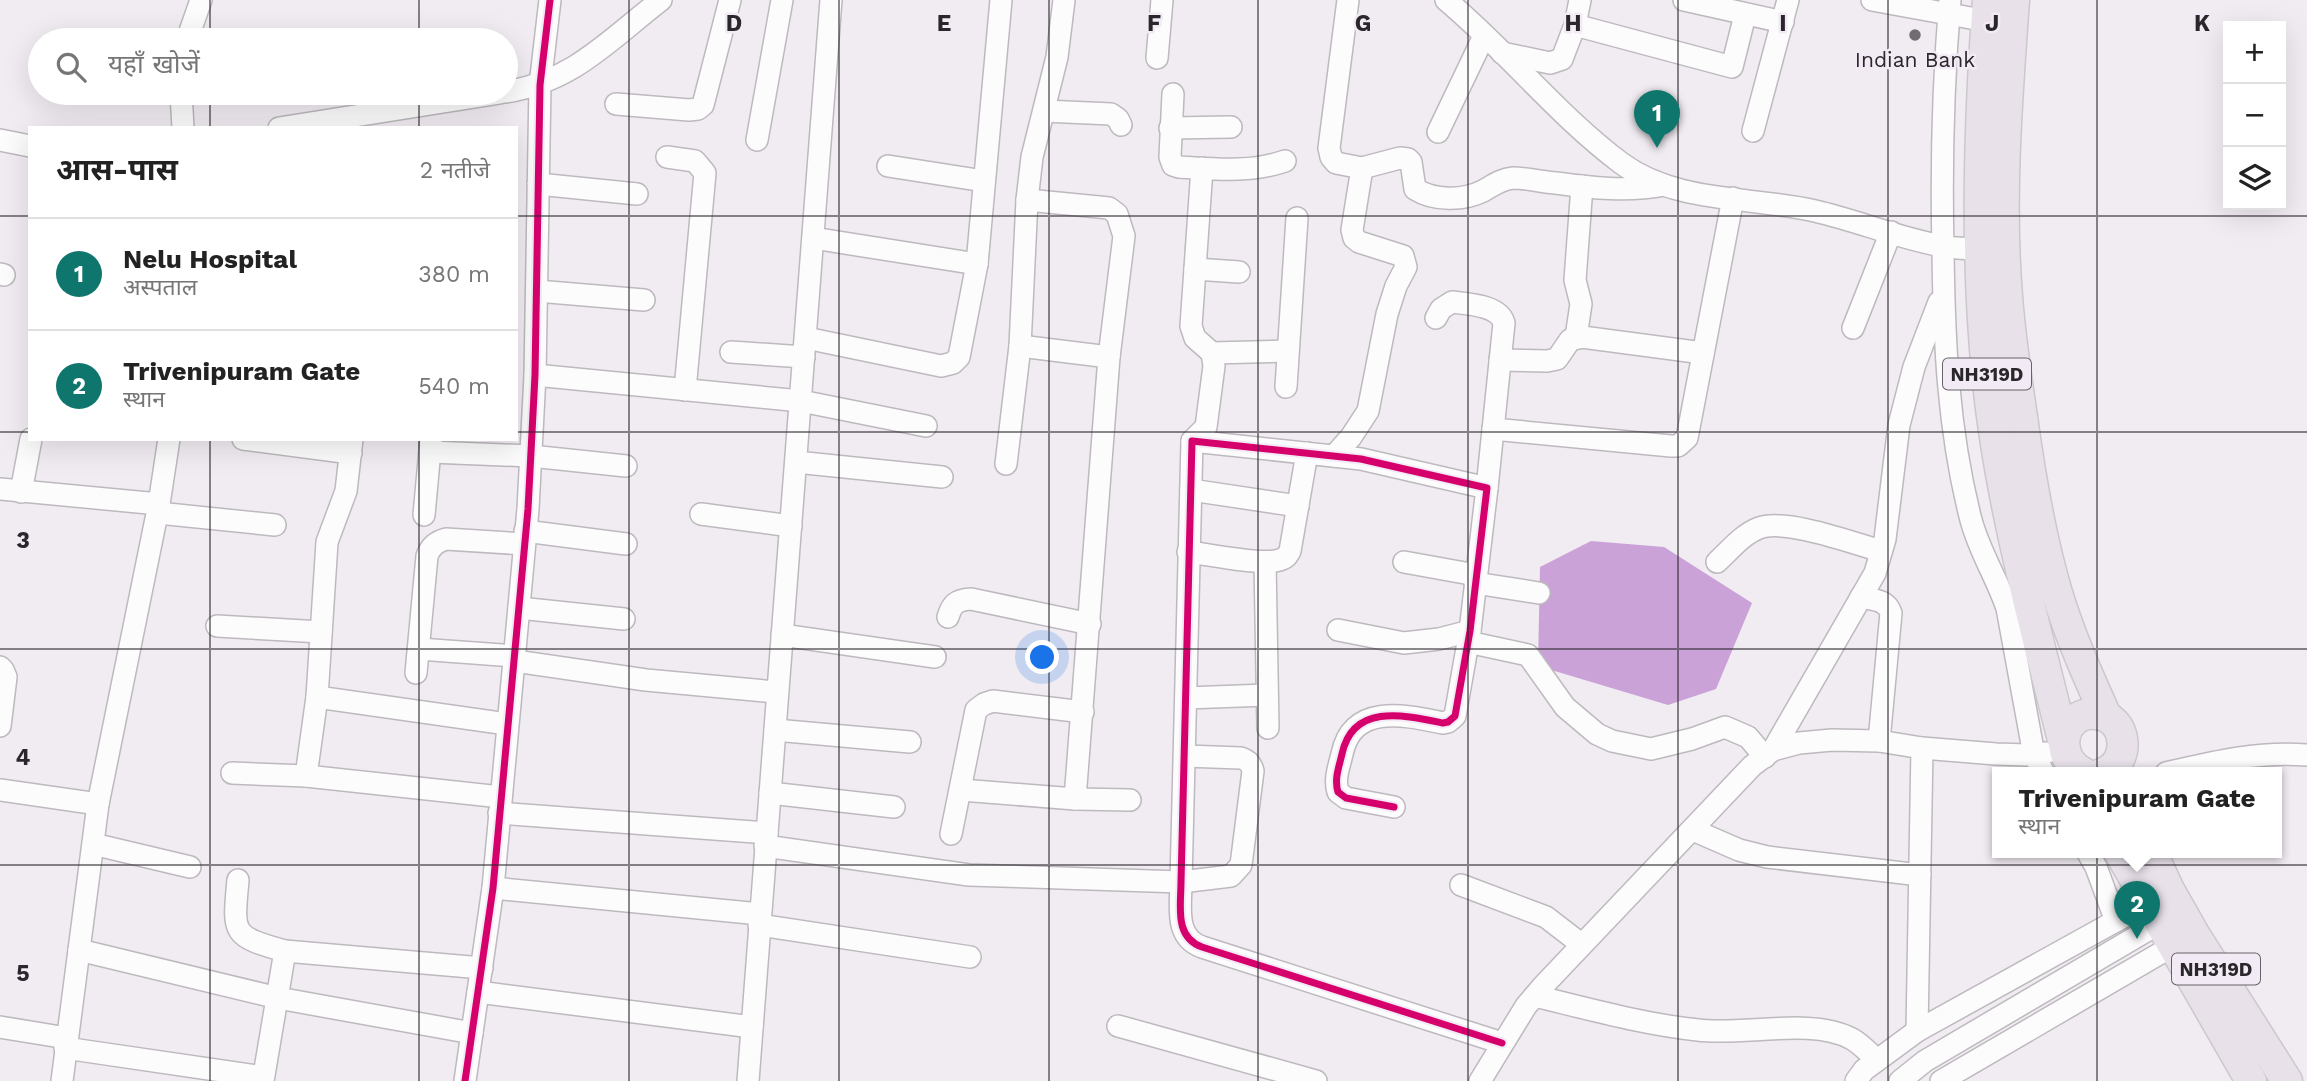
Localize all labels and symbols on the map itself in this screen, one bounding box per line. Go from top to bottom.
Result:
text: D [726,10,742,37]
text: E [937,10,951,37]
text: F [1147,10,1161,37]
text: G [1355,10,1371,37]
text: H [1564,10,1582,37]
text: I [1779,10,1787,37]
text: J [1985,10,1999,37]
text: K [2194,10,2210,37]
marker: Indian Bank [1907,27,1923,43]
place label: Indian Bank [1855,47,1975,72]
pin: 1 [1634,90,1680,148]
road number: NH319D [1943,358,2031,390]
text: 3 [16,527,30,554]
your location [1025,640,1059,674]
text: 4 [16,744,31,771]
pin: 2 [2114,881,2160,939]
road number: NH319D [2172,953,2260,984]
text: 5 [16,960,30,987]

